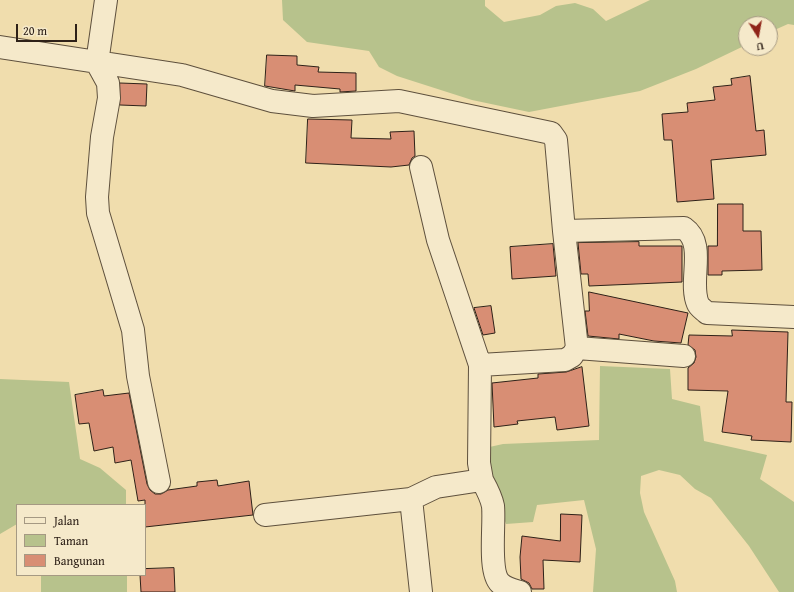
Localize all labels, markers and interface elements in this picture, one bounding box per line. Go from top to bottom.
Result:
scale bar [18,16,79,42]
north arrow [738,16,778,56]
text: 20 m [23,22,47,39]
text: U [755,38,765,55]
legend [16,504,146,576]
text: Jalan [54,512,79,529]
text: Taman [54,532,88,549]
text: Bangunan [54,552,105,569]

